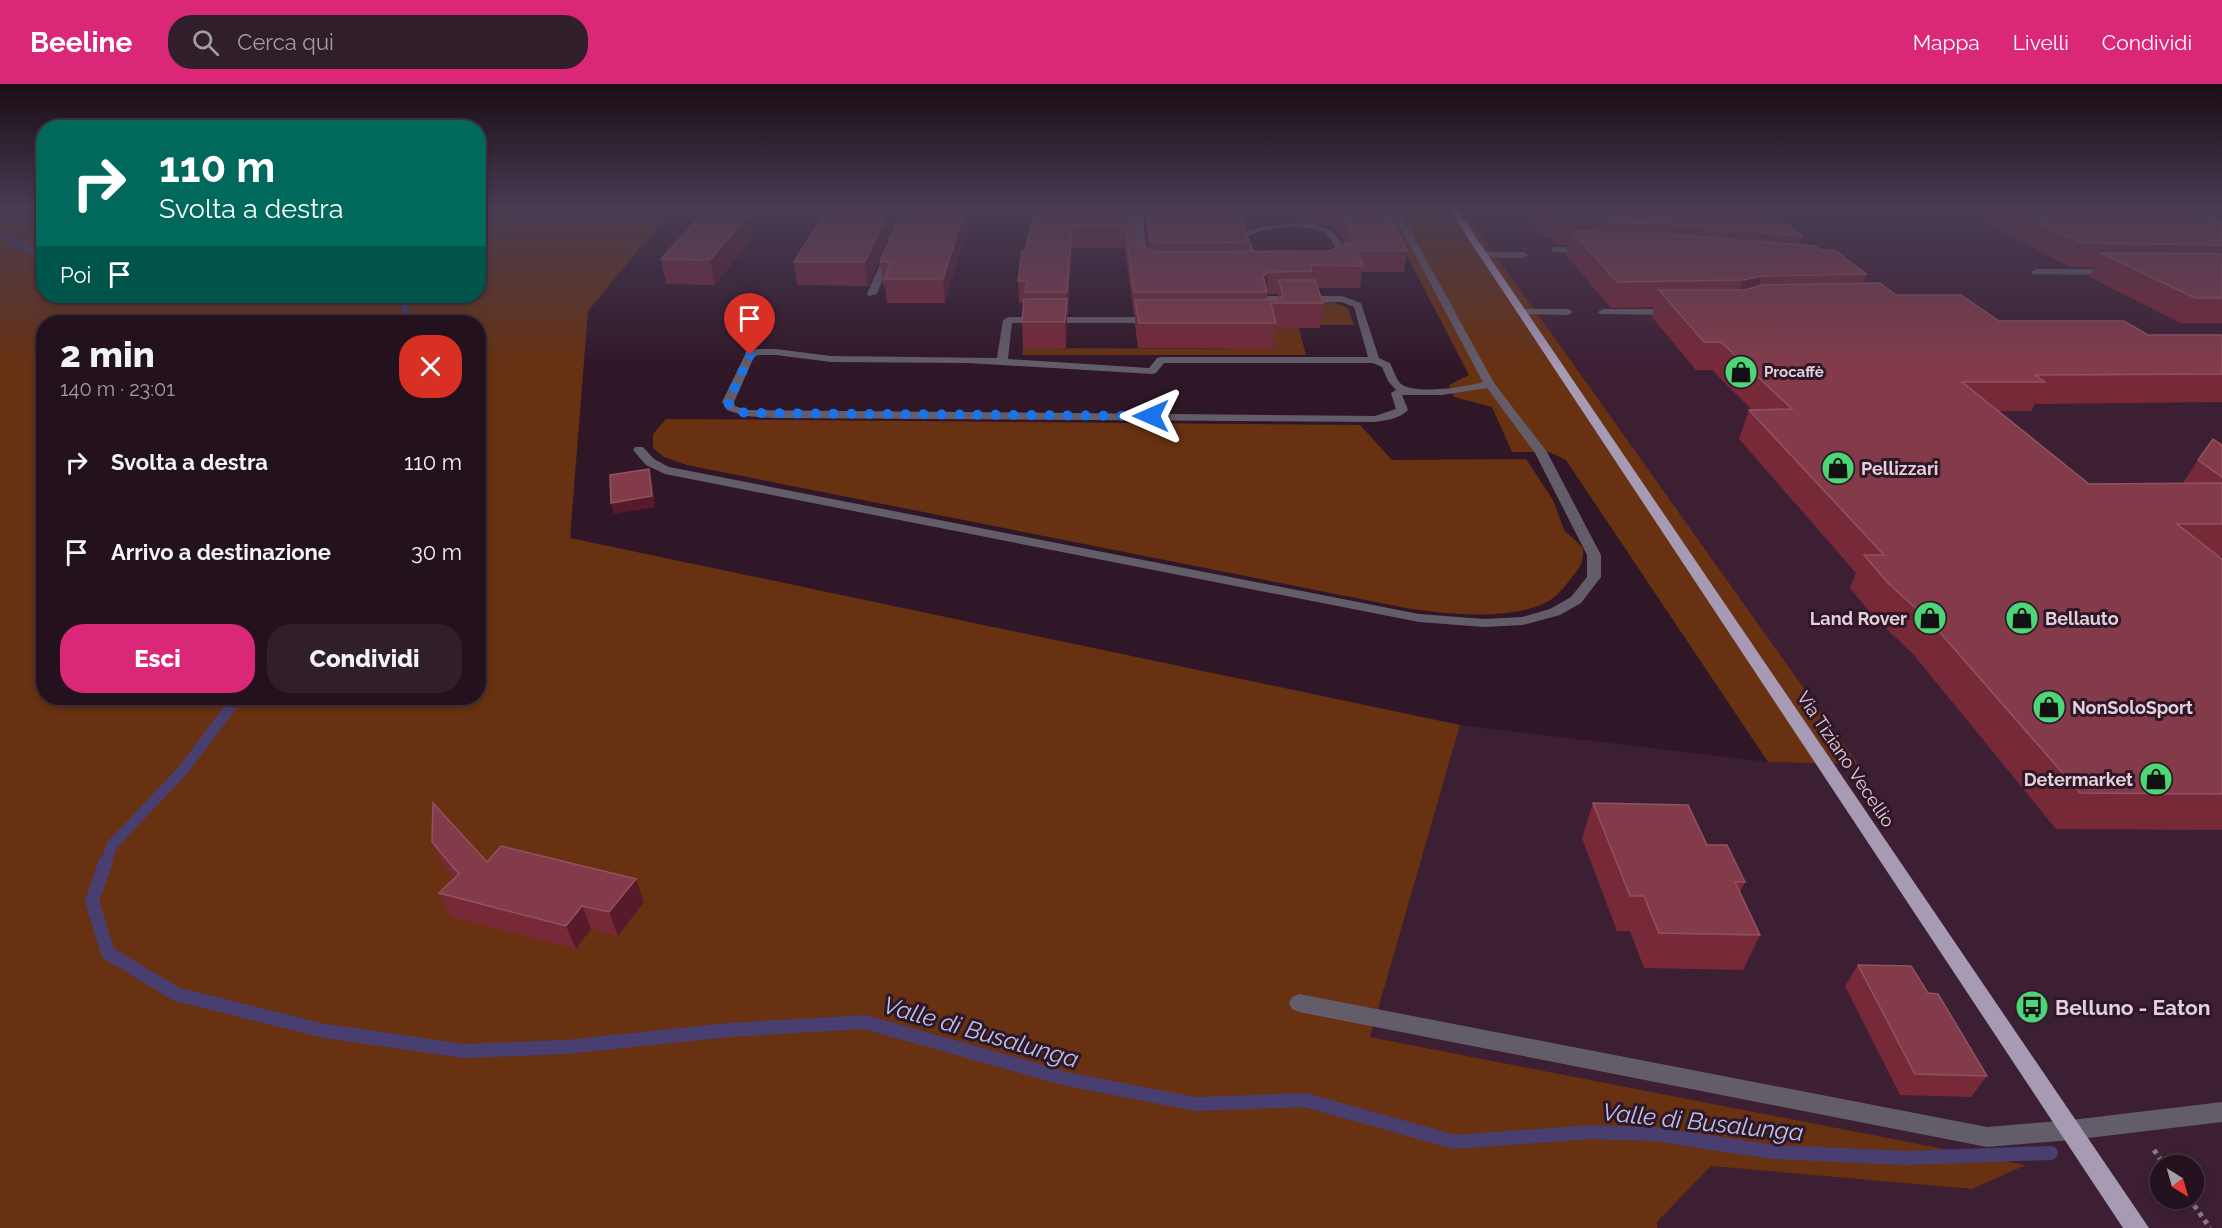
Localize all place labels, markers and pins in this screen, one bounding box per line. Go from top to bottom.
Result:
pin [724,293,775,355]
shop icon: Procaffè [1723,354,1759,390]
place label: Procaffè [1764,363,1824,381]
shop icon: Pellizzari [1820,450,1856,486]
place label: Pellizzari [1861,458,1938,479]
shop icon: Land Rover [1912,600,1948,636]
shop icon: Bellauto [2004,600,2040,636]
place label: Land Rover [1810,608,1907,629]
place label: Bellauto [2045,608,2119,629]
shop icon: NonSoloSport [2031,689,2067,725]
place label: NonSoloSport [2072,697,2193,718]
shop icon: Determarket [2138,761,2174,797]
place label: Determarket [2024,769,2133,790]
bus stop icon: Belluno - Eaton [2014,989,2050,1025]
place label: Belluno - Eaton [2055,995,2210,1020]

